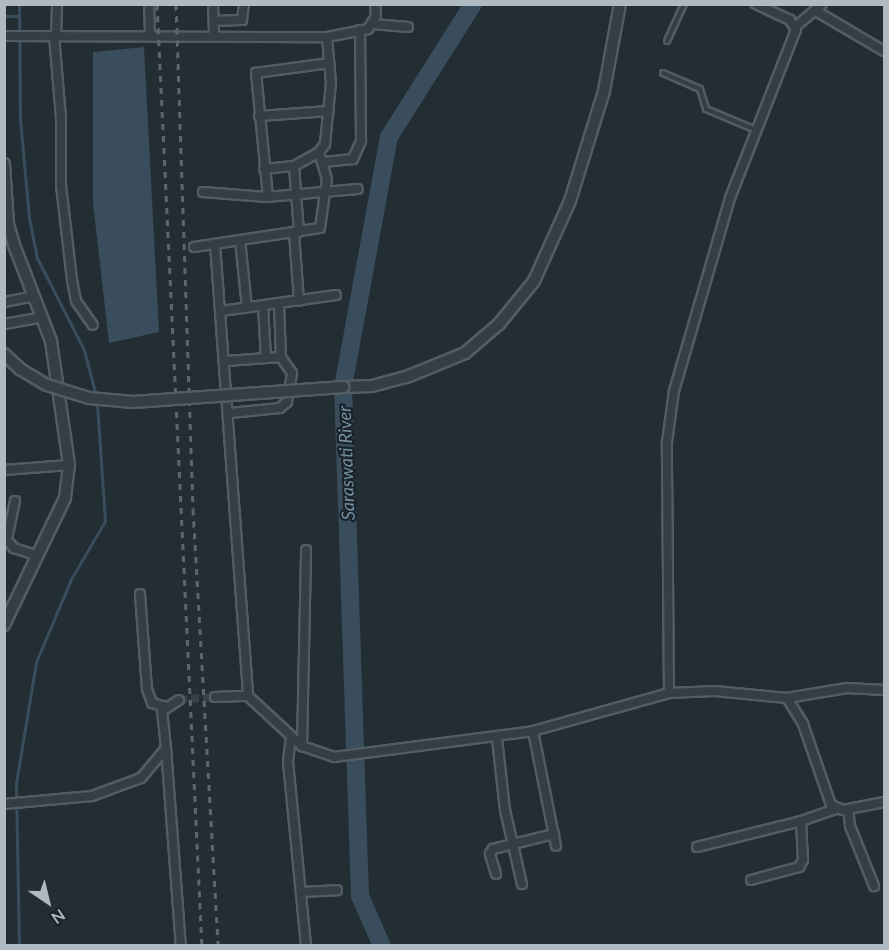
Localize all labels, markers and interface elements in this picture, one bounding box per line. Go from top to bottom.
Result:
water label: Saraswati River [333,405,359,521]
north arrow [18,872,78,932]
text: N [48,906,69,928]

